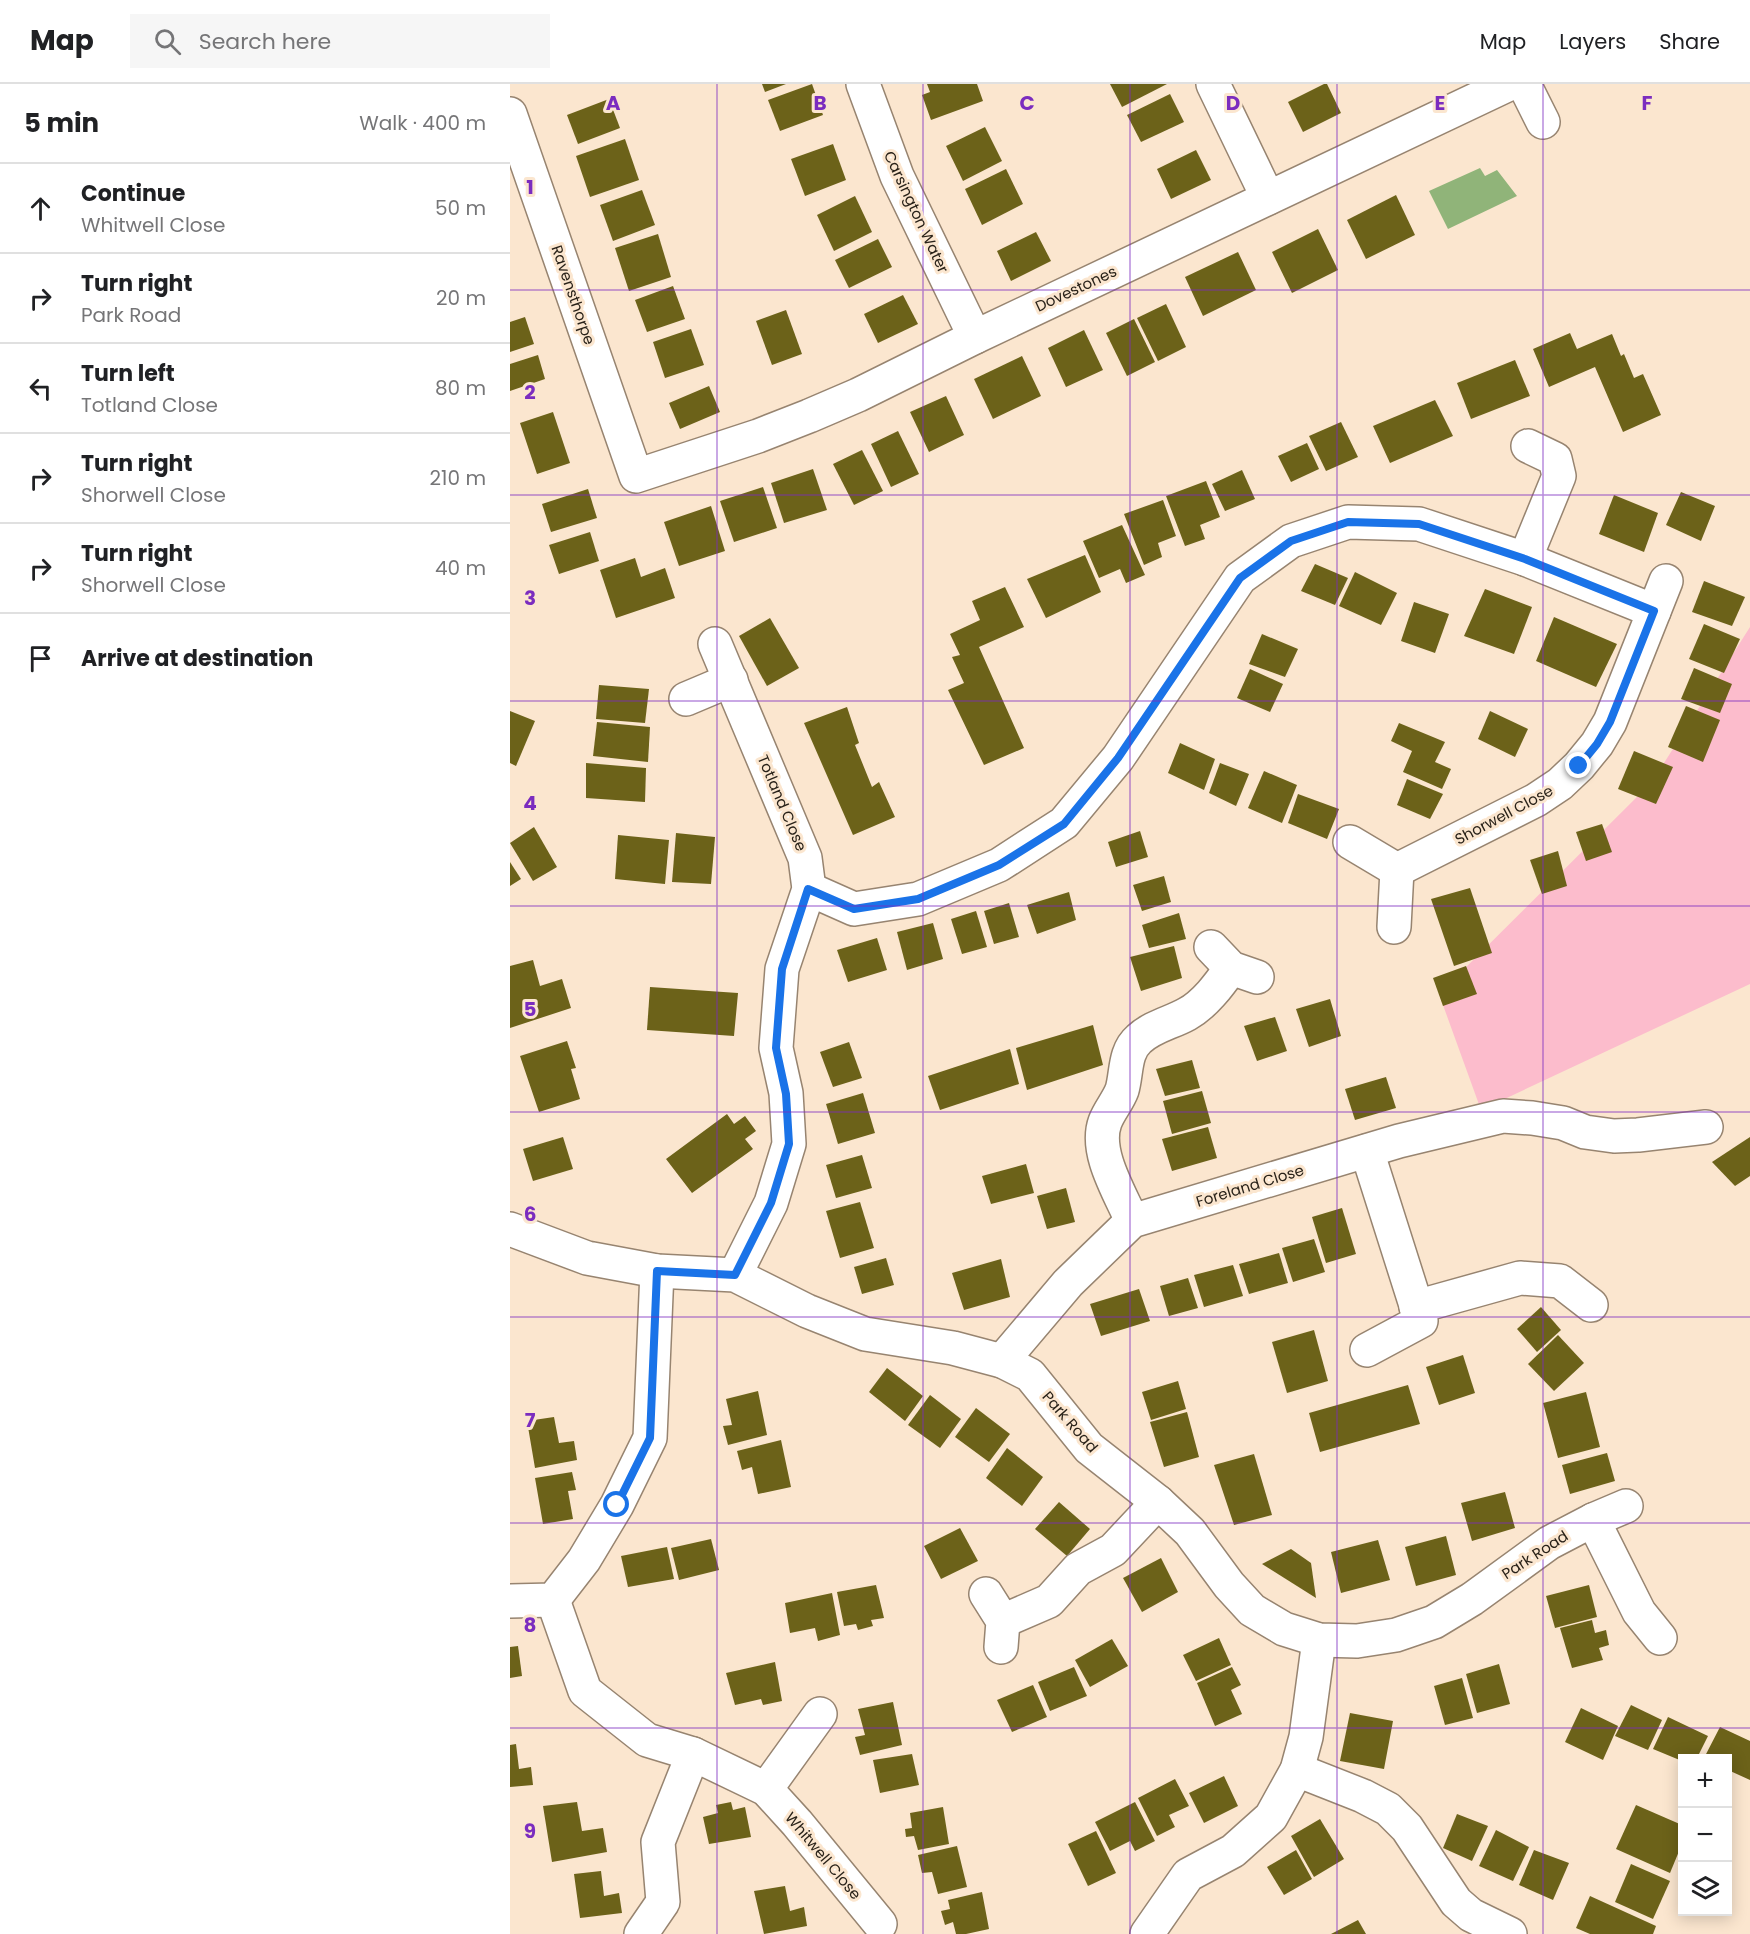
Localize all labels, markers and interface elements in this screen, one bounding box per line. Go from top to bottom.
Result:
search box [130,14,550,68]
text: Map [30,21,94,60]
icon: search [151,25,184,58]
text: Search here [199,26,331,57]
text: Map [1480,27,1526,56]
text: Layers [1559,27,1626,56]
text: Share [1659,27,1720,56]
text: A [606,89,621,117]
text: B [813,89,827,117]
text: C [1019,89,1035,117]
text: D [1226,89,1240,117]
text: E [1435,89,1445,117]
text: F [1642,89,1653,117]
text: 5 min [24,105,99,141]
text: Walk · 400 m [359,109,486,137]
street label: Carsington Water [879,147,954,277]
text: 1 [526,173,534,201]
text: Continue [81,178,185,209]
icon: ahead [24,192,57,225]
text: 50 m [435,194,486,222]
text: Whitwell Close [81,211,226,239]
street label: Ravensthorpe [547,242,600,347]
street label: Dovestones [1032,260,1120,317]
text: Turn right [81,268,192,299]
icon: right [24,282,57,315]
text: 20 m [436,284,486,312]
text: Park Road [81,301,181,329]
text: Turn left [81,358,175,389]
icon: left [24,372,57,405]
text: 80 m [435,374,486,402]
text: 2 [524,378,536,406]
text: Totland Close [81,391,218,419]
text: Turn right [81,448,192,479]
icon: right [24,462,57,495]
text: 210 m [430,464,486,492]
text: Shorwell Close [81,481,226,509]
text: Turn right [81,538,192,569]
icon: right [24,552,57,585]
text: 40 m [435,554,486,582]
text: Shorwell Close [81,571,226,599]
text: 3 [524,584,536,612]
icon: arrive [24,642,57,675]
text: Arrive at destination [81,643,313,674]
street label: Totland Close [753,751,812,854]
route end [1565,752,1591,778]
street label: Shorwell Close [1451,780,1557,849]
text: 4 [523,789,537,817]
text: 5 [524,995,537,1023]
street label: Foreland Close [1193,1159,1306,1212]
text: 6 [524,1200,536,1228]
street label: Park Road [1038,1386,1103,1457]
text: 7 [525,1406,536,1434]
route start [603,1491,629,1517]
street label: Park Road [1497,1525,1572,1584]
text: 8 [524,1611,536,1639]
map controls [1678,1754,1732,1916]
button: + [1678,1754,1732,1808]
street label: Whitwell Close [781,1807,866,1904]
button: − [1678,1808,1732,1862]
text: 9 [524,1817,536,1845]
button: layers [1678,1862,1732,1916]

